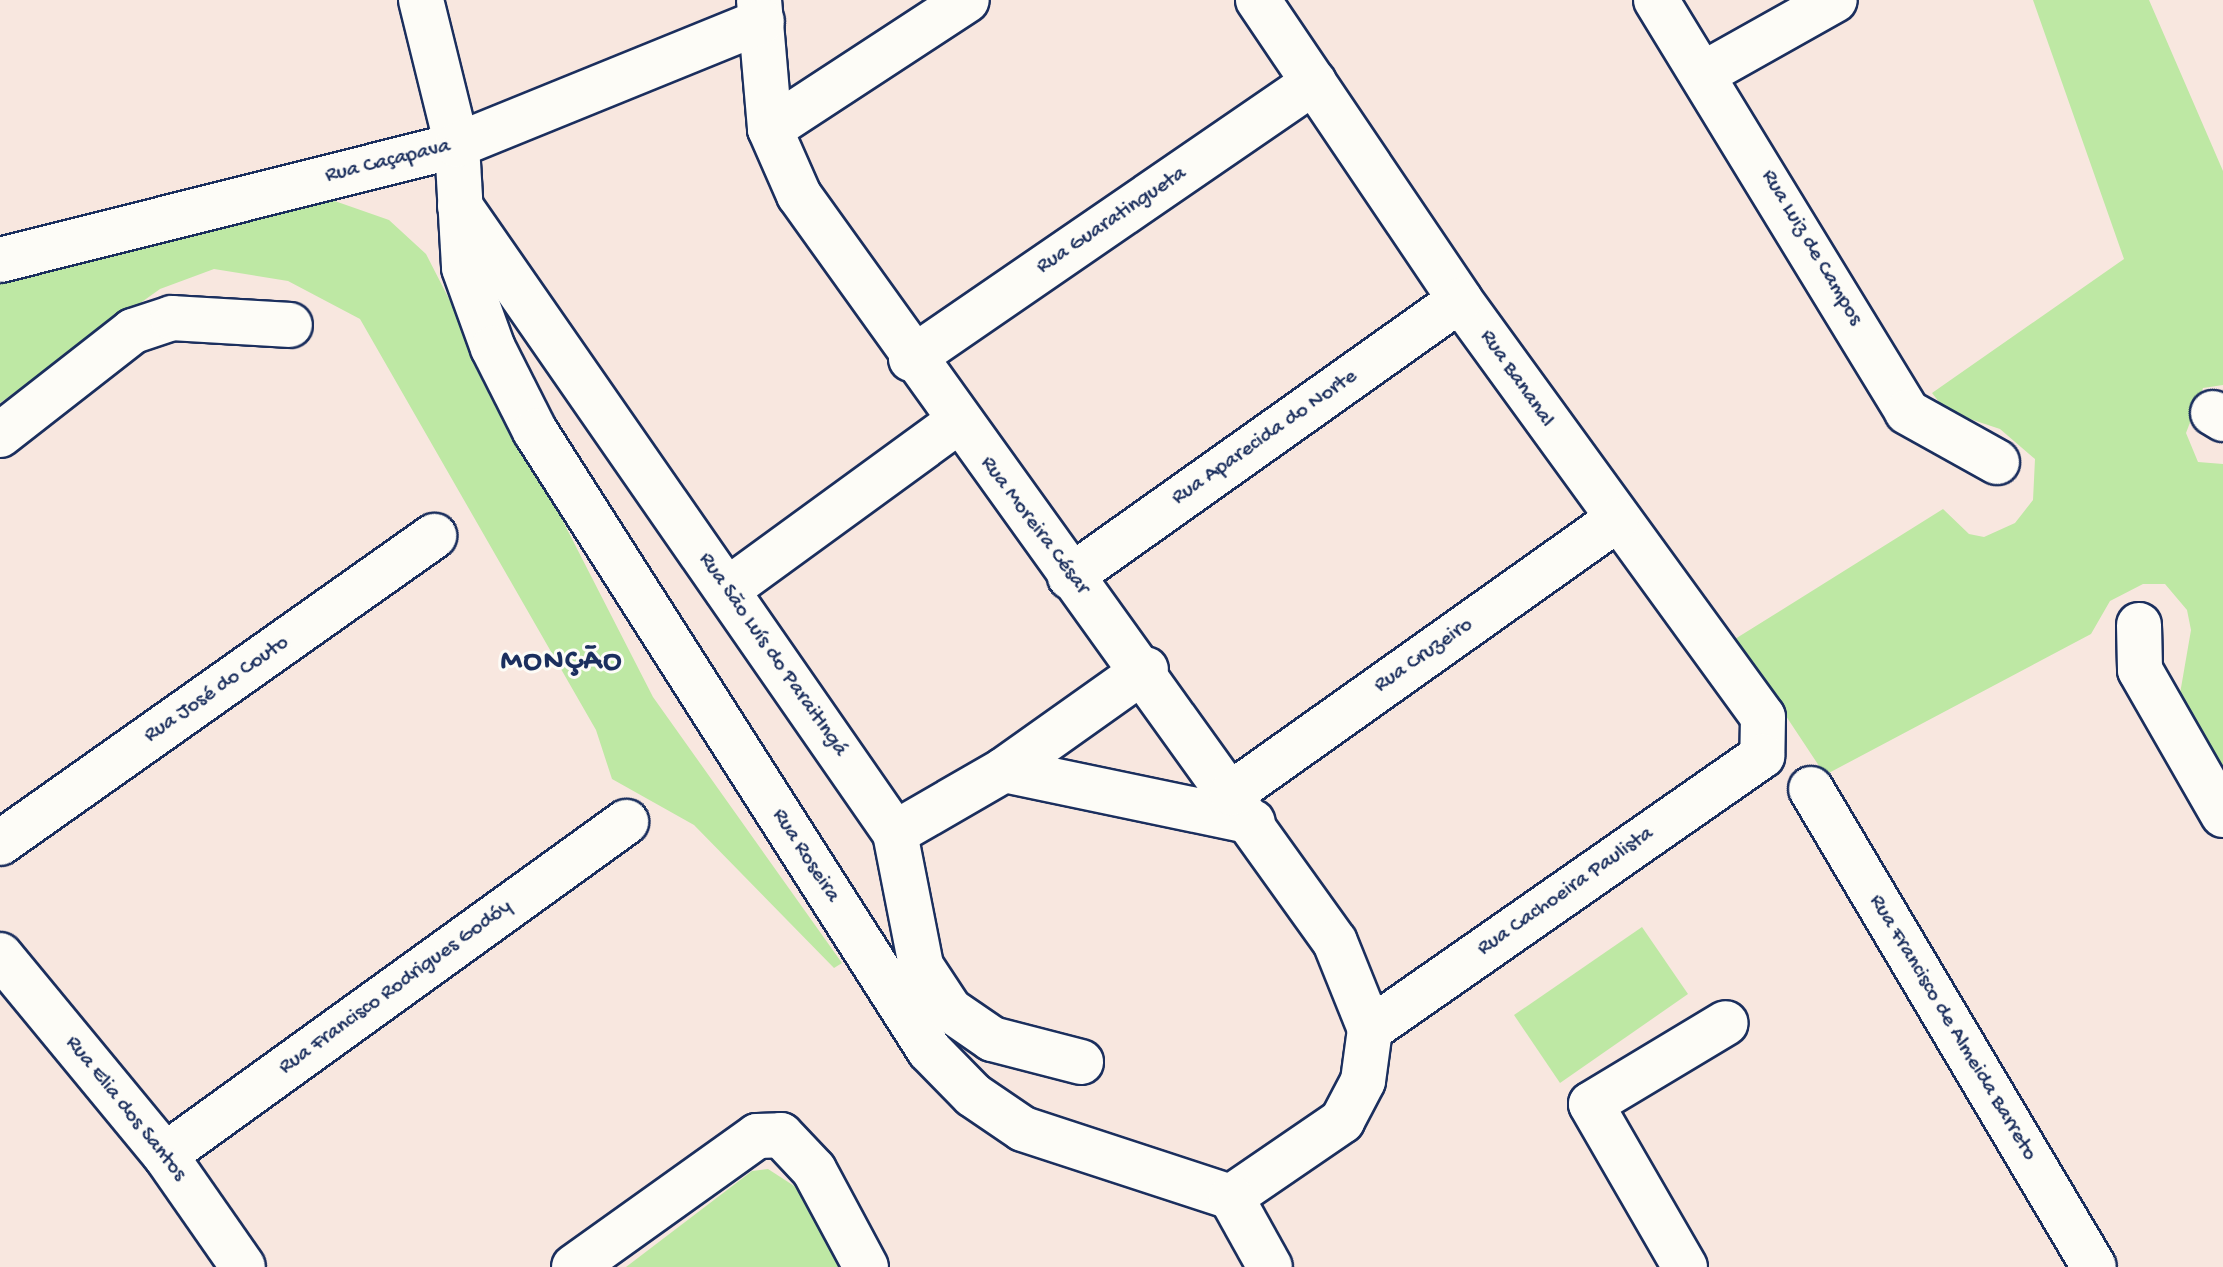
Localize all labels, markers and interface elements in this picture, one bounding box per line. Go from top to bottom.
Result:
street label: Rua Caçapava [323,134,453,190]
street label: Rua Guaratingueta [1032,161,1192,281]
street label: Rua Luiz de Campos [1754,165,1868,331]
street label: Rua Bananal [1473,325,1559,433]
street label: Rua Aparecida do Norte [1167,364,1363,512]
street label: Rua Moreira César [973,452,1095,600]
street label: Rua São Luís do ParaitIngá [692,548,852,762]
street label: Rua Cruzeiro [1370,612,1478,700]
street label: Rua José do Couto [140,630,294,750]
district label: MONÇÃO [501,645,623,681]
street label: Rua Roseira [765,804,845,908]
street label: Rua Cachoeira Paulista [1473,821,1659,963]
street label: Rua Francisco de Almeida Barreto [1862,890,2042,1166]
street label: Rua Francisco Rodrigues Godóy [274,895,518,1081]
street label: Rua Elia dos Santos [58,1031,192,1187]

